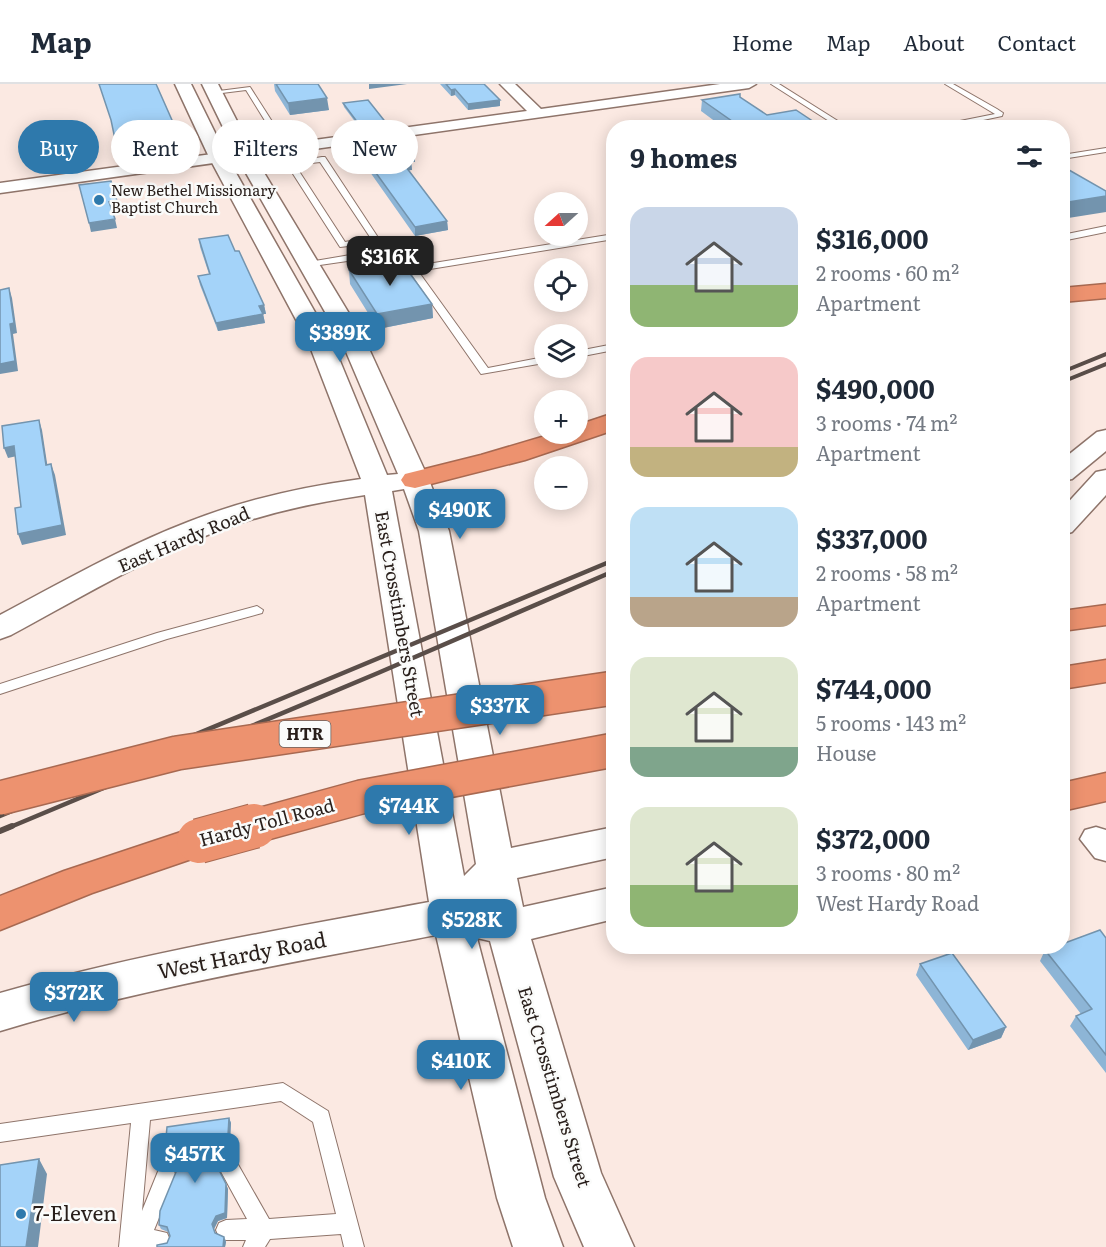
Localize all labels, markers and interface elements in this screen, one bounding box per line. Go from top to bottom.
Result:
text: Map [30,20,92,62]
text: Home [732,26,793,57]
text: Map [826,26,870,57]
text: About [903,26,965,57]
text: Contact [998,26,1076,57]
chip: Buy [18,120,99,174]
chip: Rent [111,120,200,174]
chip: Filters [212,120,319,174]
chip: New [331,120,418,174]
text: 9 homes [630,137,737,176]
icon: filters [1013,140,1046,173]
place label: New Bethel Missionary Baptist Church [111,178,276,218]
north arrow [534,192,588,246]
map controls [534,192,588,510]
marker: New Bethel Missionary Baptist Church [92,193,106,207]
text: $316,000 [816,218,928,257]
icon: home [678,231,750,303]
pin: $316K [348,236,432,287]
text: $316K [361,240,419,270]
text: 2 rooms · 60 m² [816,257,959,287]
button: locate [534,258,588,312]
text: Apartment [816,287,921,317]
pin: $389K [298,312,382,363]
text: $389K [309,316,371,346]
button: layers [534,324,588,378]
text: $490,000 [816,368,935,407]
icon: home [678,381,750,453]
button: + [534,390,588,444]
text: 3 rooms · 74 m² [816,407,957,437]
text: Apartment [816,437,921,467]
button: − [534,456,588,510]
pin: $490K [418,489,502,540]
text: $490K [428,493,492,523]
street label: East Hardy Road [113,499,254,579]
street label: East Crosstimbers Street [369,508,432,720]
text: $337,000 [816,518,927,557]
icon: home [678,531,750,603]
text: 2 rooms · 58 m² [816,557,958,587]
text: Apartment [816,587,921,617]
text: $744,000 [816,668,932,707]
icon: home [678,681,750,753]
pin: $337K [458,685,542,736]
text: $337K [470,689,530,719]
text: 5 rooms · 143 m² [816,707,966,737]
road number: HTR [280,721,330,747]
text: House [816,737,876,767]
pin: $744K [367,785,451,836]
text: $744K [378,789,440,819]
street label: Hardy Toll Road [196,791,337,853]
text: $372,000 [816,818,930,857]
icon: home [678,831,750,903]
text: 3 rooms · 80 m² [816,857,960,887]
text: West Hardy Road [816,887,979,917]
pin: $528K [430,899,514,950]
text: $528K [442,903,502,933]
street label: West Hardy Road [154,922,329,985]
pin: $372K [32,972,116,1023]
text: $372K [44,976,104,1006]
street label: East Crosstimbers Street [512,983,599,1191]
pin: $410K [419,1040,503,1091]
text: $410K [431,1044,491,1074]
pin: $457K [153,1133,237,1184]
text: $457K [165,1137,225,1167]
place label: 7-Eleven [33,1196,117,1227]
marker: 7-Eleven [14,1207,28,1221]

